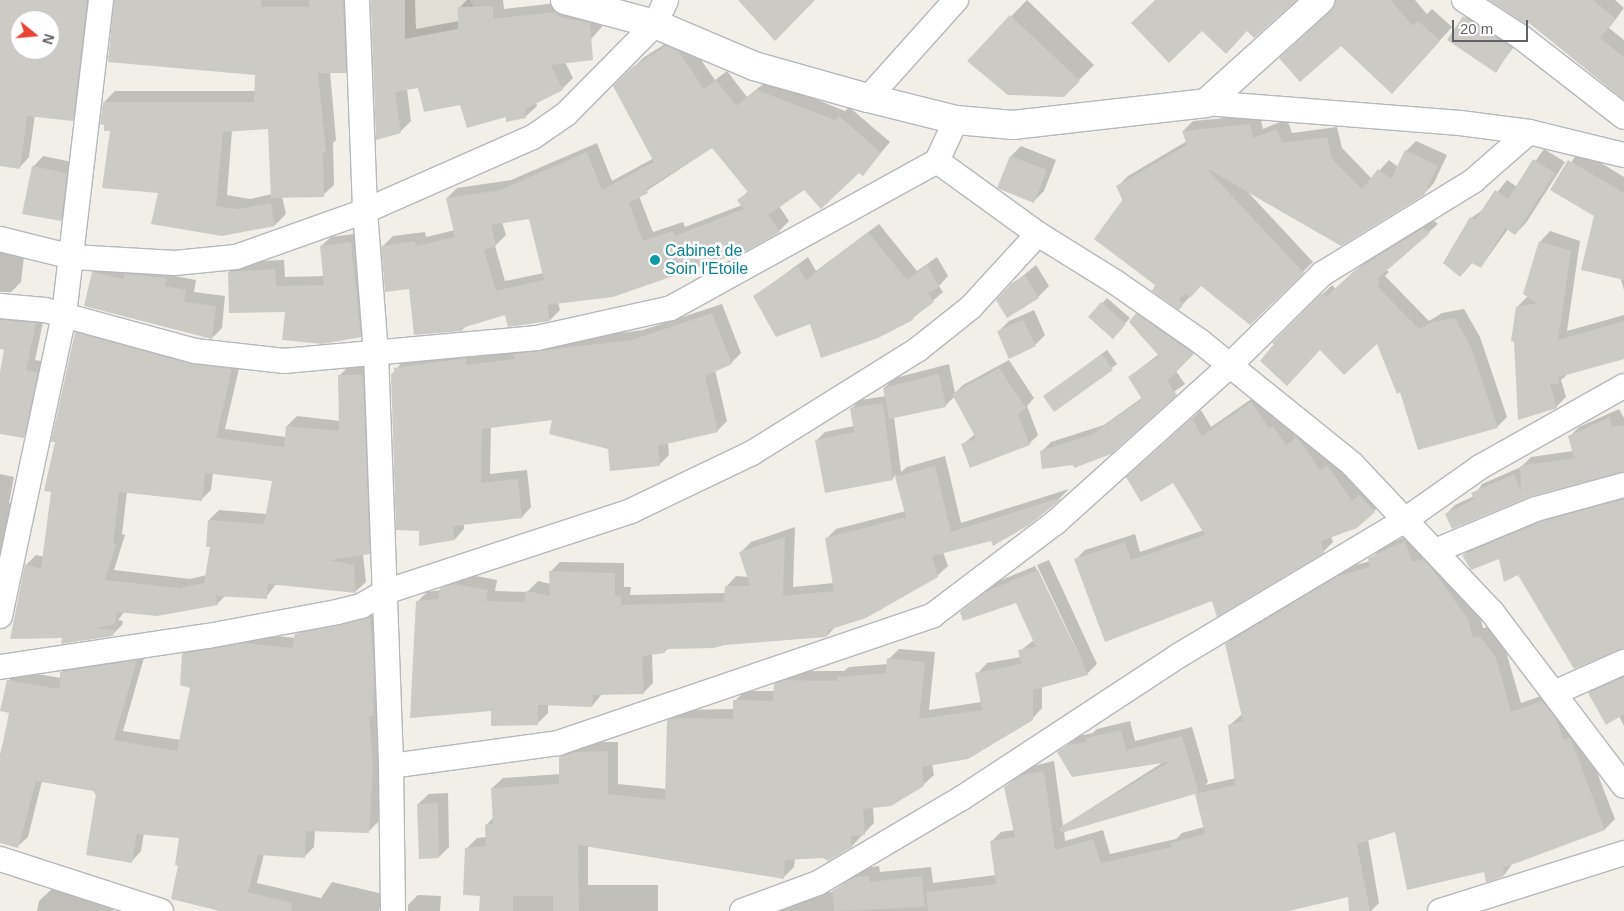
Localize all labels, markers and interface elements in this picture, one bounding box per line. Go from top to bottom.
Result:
north arrow [10,10,60,60]
scale bar [1454,10,1530,42]
text: 20 m [1460,20,1493,37]
text: N [39,32,58,46]
place label: Cabinet de Soin l'Etoile [665,241,748,279]
marker: Cabinet de Soin l'Etoile [649,254,661,266]

